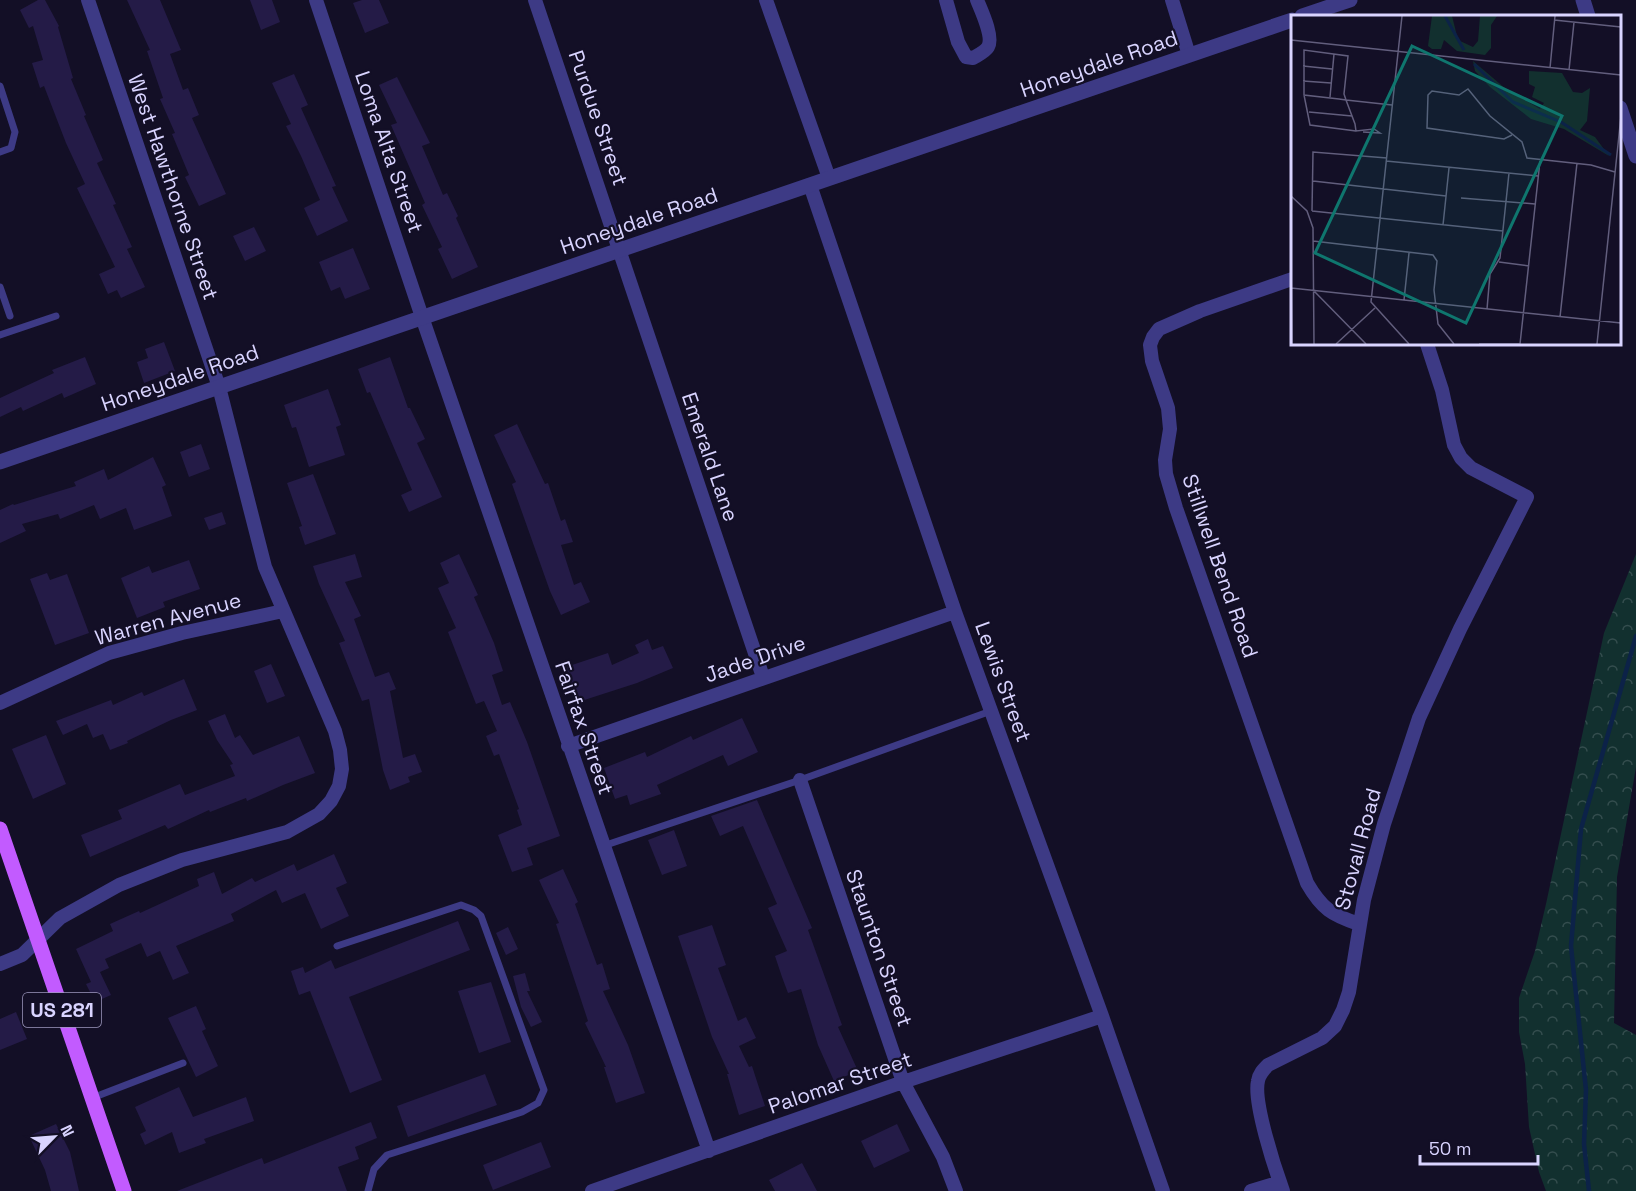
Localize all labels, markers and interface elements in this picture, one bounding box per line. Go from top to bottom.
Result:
inset map [1291,15,1621,345]
street label: Honeydale Road [1016,24,1181,103]
street label: Purdue Street [563,47,634,189]
street label: Loma Alta Street [349,67,430,236]
street label: West Hawthorne Street [122,70,225,303]
street label: Honeydale Road [556,181,721,260]
street label: Honeydale Road [97,338,262,417]
street label: Emerald Lane [676,389,745,525]
street label: Stillwell Bend Road [1176,471,1265,661]
street label: Warren Avenue [92,586,244,651]
street label: Lewis Street [969,618,1038,746]
street label: Jade Drive [701,629,809,688]
street label: Fairfax Street [549,657,620,798]
street label: Stovall Road [1328,785,1387,913]
street label: Staunton Street [840,866,919,1030]
road number: US 281 [23,993,101,1027]
street label: Palomar Street [764,1045,915,1120]
north arrow [24,1107,84,1167]
text: N [55,1122,79,1140]
scale bar [1420,1128,1538,1166]
text: 50 m [1429,1137,1471,1160]

